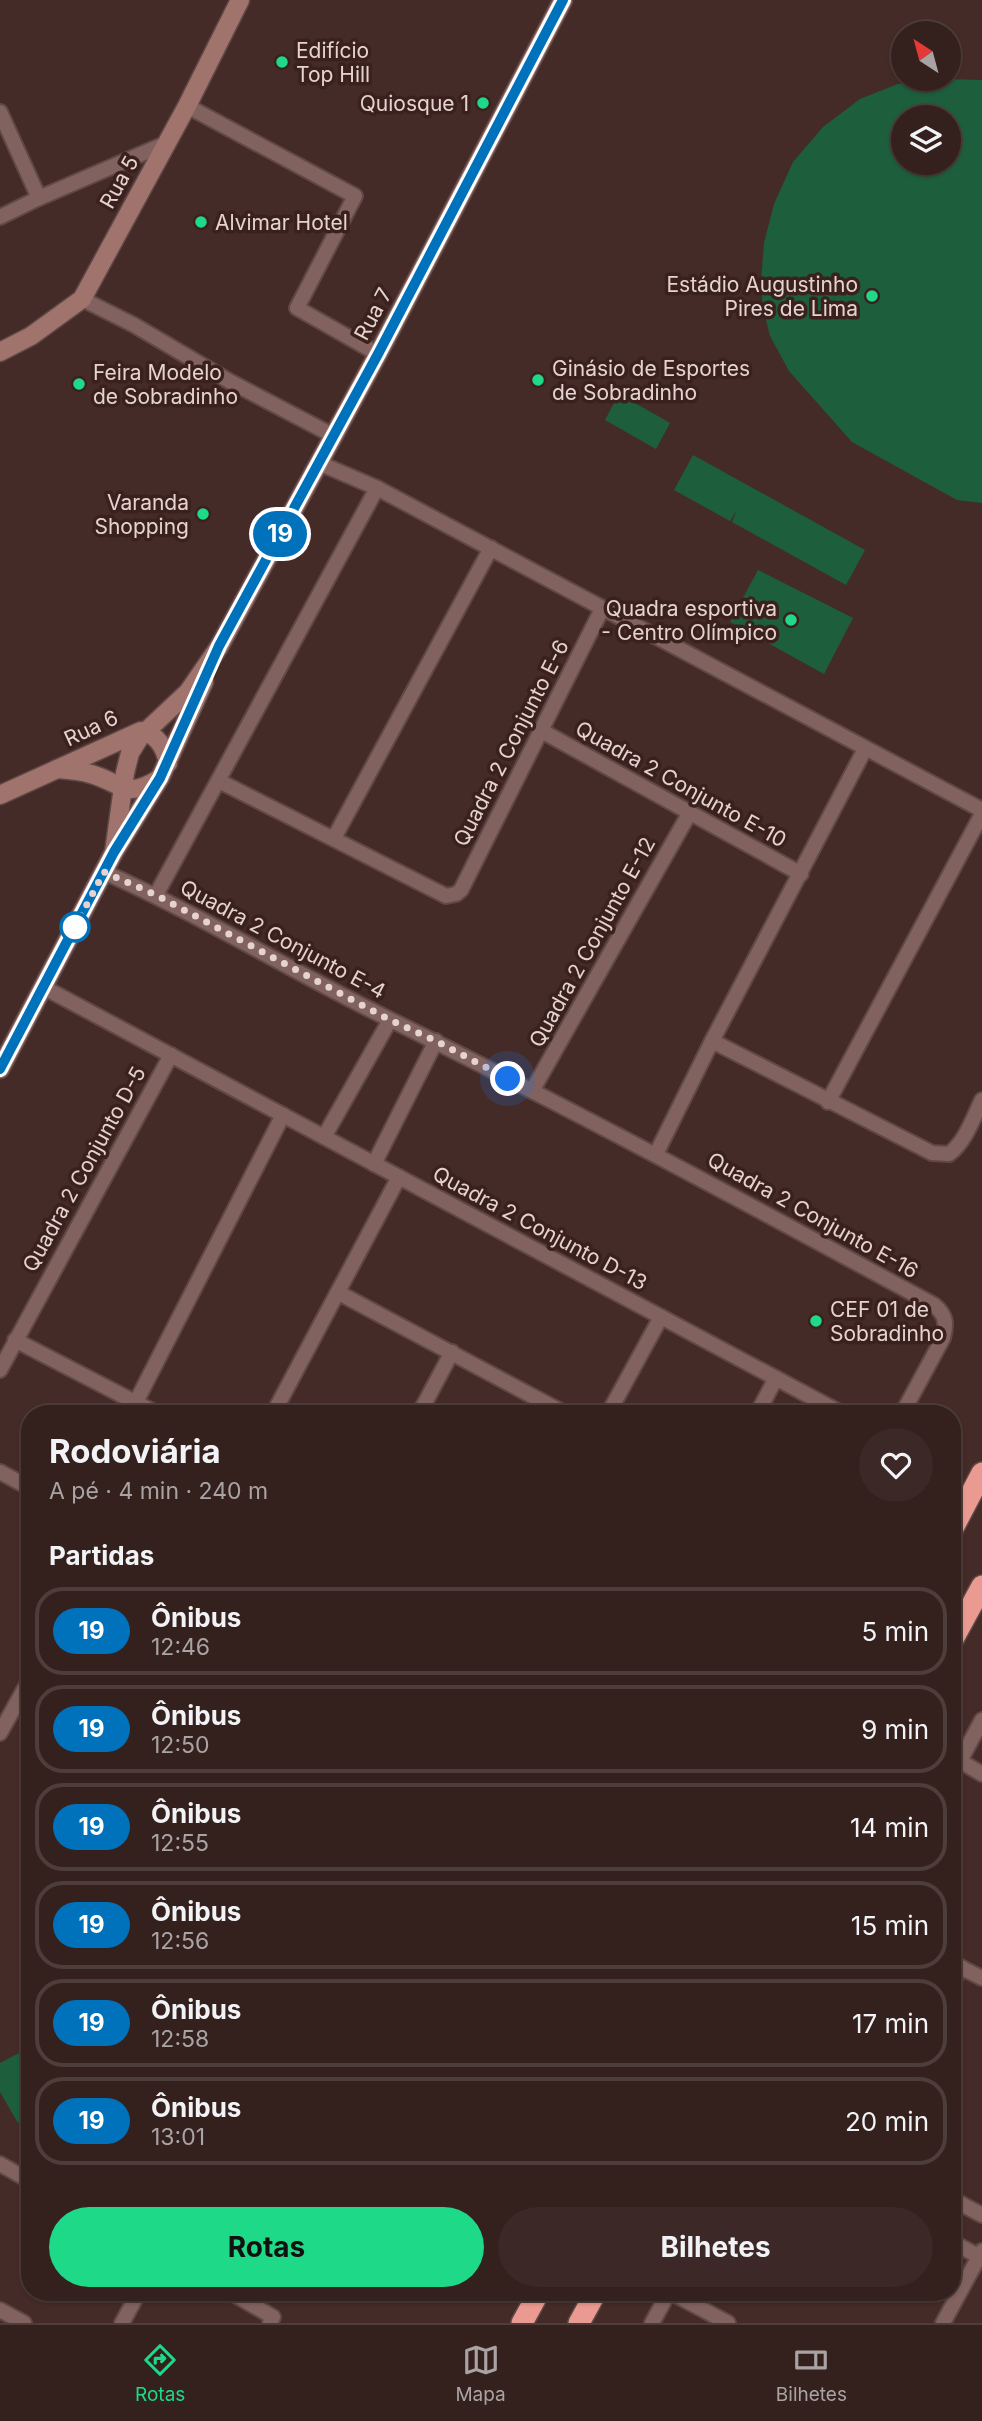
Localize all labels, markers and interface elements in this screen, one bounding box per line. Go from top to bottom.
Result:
north arrow [891,21,961,91]
map controls [891,21,961,175]
place label: Edifício Top Hill [296,38,370,87]
marker: Edifício Top Hill [274,54,290,70]
place label: Quiosque 1 [360,91,469,116]
marker: Quiosque 1 [475,95,491,111]
button: layers [891,105,961,175]
street label: Rua 5 [94,151,144,213]
place label: Alvimar Hotel [215,210,348,235]
marker: Alvimar Hotel [193,214,209,230]
place label: Estádio Augustinho Pires de Lima [666,272,858,321]
street label: Rua 7 [349,284,397,344]
marker: Estádio Augustinho Pires de Lima [864,288,880,304]
place label: Ginásio de Esportes de Sobradinho [552,356,750,405]
place label: Feira Modelo de Sobradinho [93,360,238,409]
marker: Ginásio de Esportes de Sobradinho [530,372,546,388]
marker: Feira Modelo de Sobradinho [71,376,87,392]
place label: Varanda Shopping [94,490,189,539]
marker: Varanda Shopping [195,506,211,522]
line badge: 19 [248,511,312,557]
text: 19 [267,519,293,548]
place label: Quadra esportiva - Centro Olímpico [601,596,777,645]
marker: Quadra esportiva - Centro Olímpico [783,612,799,628]
street label: Quadra 2 Conjunto E-6 [448,636,574,850]
street label: Rua 6 [60,705,122,751]
street label: Quadra 2 Conjunto E-10 [571,716,791,852]
street label: Quadra 2 Conjunto E-12 [524,833,660,1051]
street label: Quadra 2 Conjunto E-4 [176,874,390,1004]
unlabelled marker [60,912,90,942]
your location [490,1061,525,1096]
street label: Quadra 2 Conjunto D-5 [17,1062,151,1276]
street label: Quadra 2 Conjunto E-16 [703,1147,923,1283]
street label: Quadra 2 Conjunto D-13 [429,1161,651,1295]
place label: CEF 01 de Sobradinho [830,1297,944,1346]
marker: CEF 01 de Sobradinho [808,1313,824,1329]
button: heart [859,1428,933,1502]
text: Rodoviária [49,1431,221,1471]
text: A pé · 4 min · 240 m [49,1477,268,1505]
text: Partidas [49,1540,154,1571]
text: Ônibus [151,1602,241,1633]
text: 19 [79,1616,104,1645]
text: 5 min [861,1616,929,1647]
text: 12:46 [151,1633,210,1661]
text: Ônibus [151,1700,241,1731]
text: 19 [79,1714,104,1743]
text: 9 min [861,1714,929,1745]
text: 12:50 [151,1731,210,1759]
text: Ônibus [151,1798,241,1829]
text: 19 [79,1812,104,1841]
text: 14 min [850,1812,929,1843]
text: 12:55 [151,1829,209,1857]
text: Ônibus [151,1896,241,1927]
text: 19 [79,1910,104,1939]
text: 15 min [851,1910,929,1941]
text: 12:56 [151,1927,209,1955]
text: Ônibus [151,1994,241,2025]
text: 19 [79,2008,104,2037]
text: 17 min [852,2008,929,2039]
text: 12:58 [151,2025,209,2053]
text: Ônibus [151,2092,241,2123]
text: 19 [79,2106,104,2135]
text: 20 min [845,2106,929,2137]
text: 13:01 [151,2123,205,2151]
button: Rotas [49,2207,484,2287]
button: Bilhetes [498,2207,933,2287]
tab: Rotas [135,2341,185,2406]
tab: Mapa [455,2341,506,2406]
tab: Bilhetes [776,2341,847,2406]

